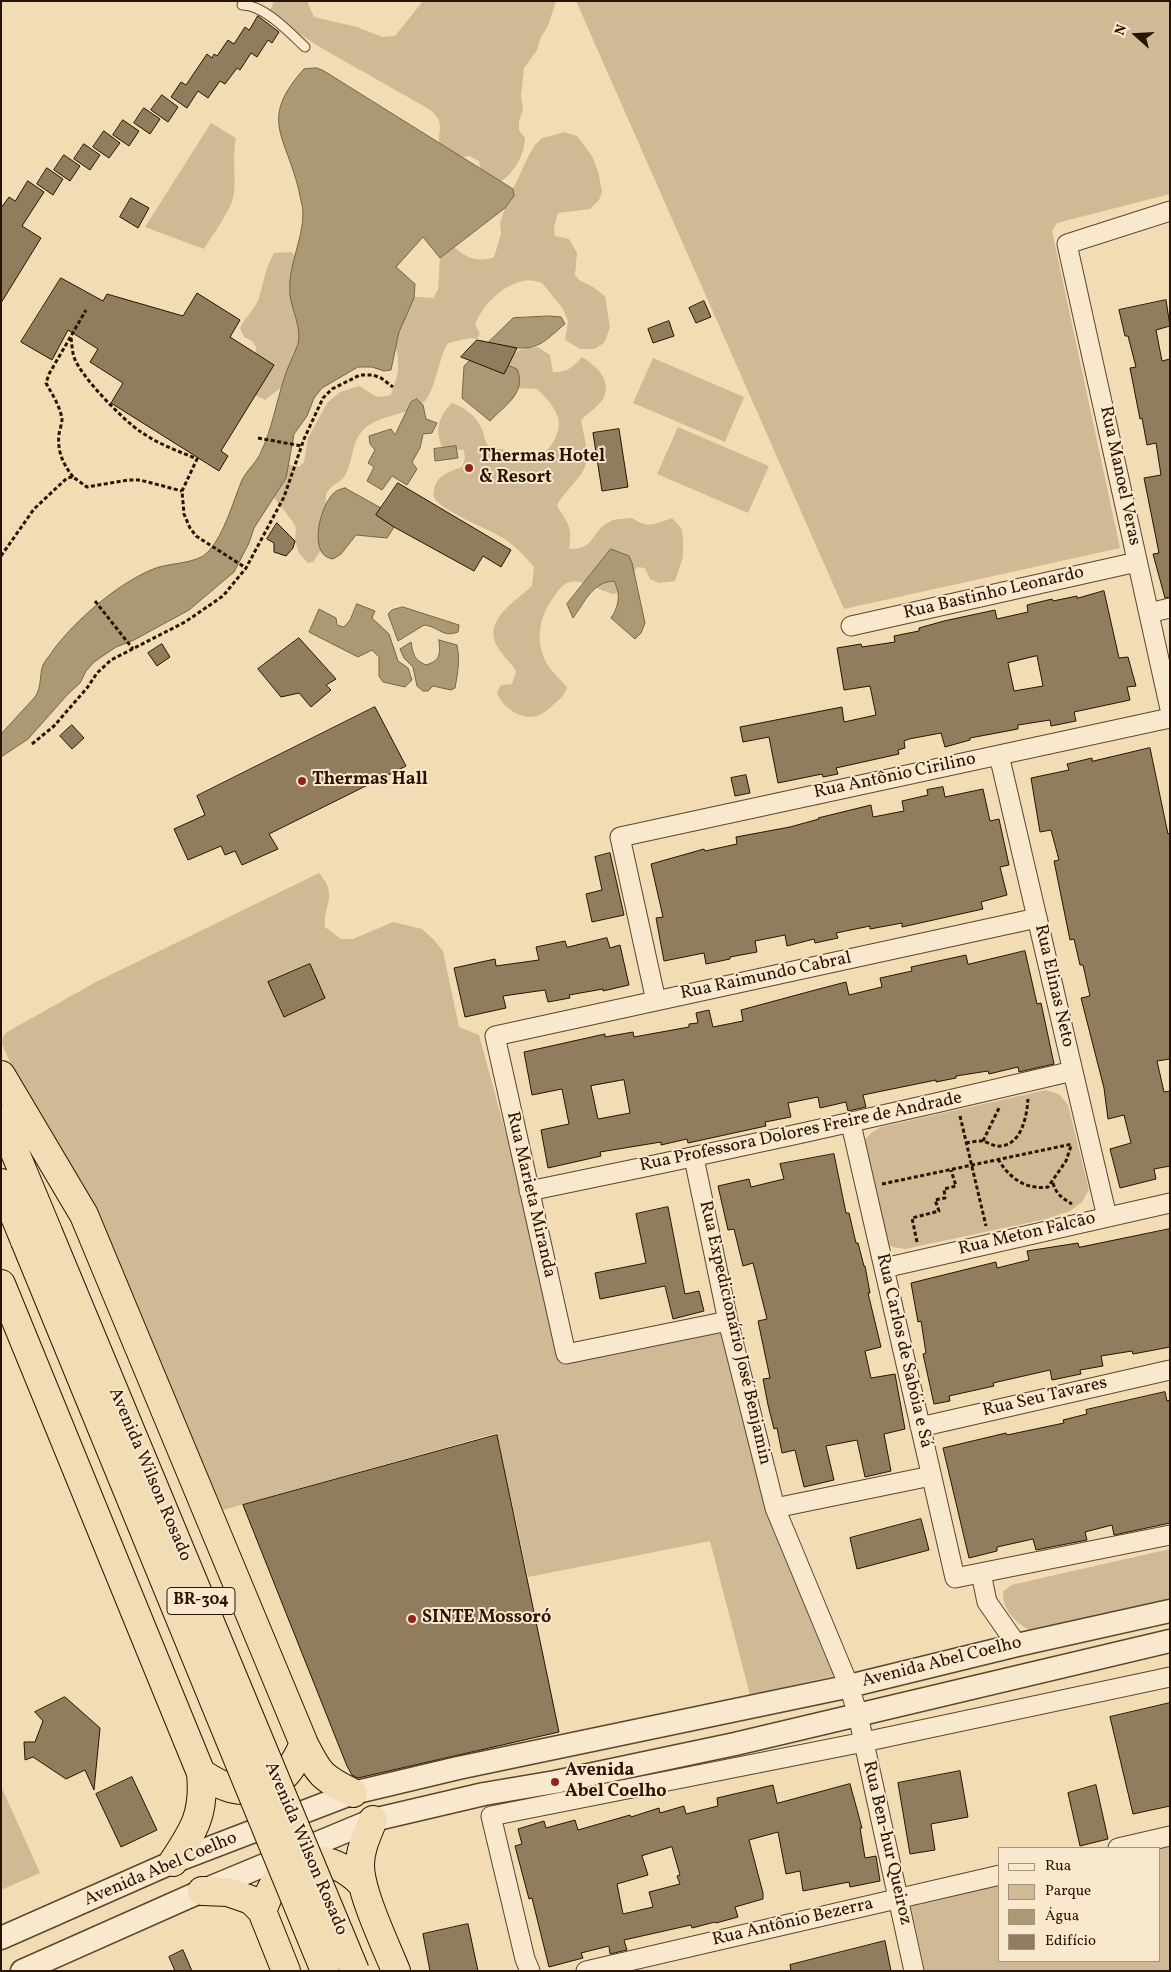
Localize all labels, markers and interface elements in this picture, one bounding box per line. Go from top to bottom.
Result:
north arrow [1111,10,1161,60]
text: N [1111,22,1132,38]
street label: Rua Manoel Veras [1094,404,1144,548]
place label: Thermas Hotel & Resort [479,447,605,489]
marker: Thermas Hotel & Resort [463,462,475,474]
street label: Rua Bastinho Leonardo [902,563,1086,625]
street label: Rua Antônio Cirilino [812,749,978,805]
place label: Thermas Hall [312,770,428,792]
marker: Thermas Hall [296,775,308,787]
street label: Rua Elinas Neto [1028,923,1078,1049]
street label: Rua Raimundo Cabral [678,948,854,1006]
street label: Rua Professora Dolores Freire de Andrade [638,1088,964,1178]
street label: Rua Marieta Miranda [500,1110,560,1280]
street label: Rua Expedicionário José Benjamin [693,1199,775,1467]
street label: Rua Meton Falcão [956,1209,1098,1261]
street label: Rua Carlos de Sabóia e Sá [870,1252,936,1450]
street label: Rua Seu Tavares [981,1373,1109,1423]
street label: Avenida Wilson Rosado [103,1385,195,1565]
road number: BR-304 [167,1588,235,1614]
place label: SINTE Mossoró [422,1608,551,1630]
marker: SINTE Mossoró [406,1613,418,1625]
street label: Avenida Abel Coelho [860,1633,1024,1693]
street label: Avenida Wilson Rosado [259,1759,351,1939]
street label: Rua Ben-hur Queiroz [857,1759,915,1927]
place label: Avenida Abel Coelho [565,1761,666,1804]
marker: Avenida Abel Coelho [549,1776,561,1788]
street label: Avenida Abel Coelho [81,1828,241,1912]
legend [998,1847,1161,1962]
text: Rua [1045,1856,1071,1877]
text: Parque [1045,1881,1091,1902]
street label: Rua Antônio Bezerra [710,1894,876,1952]
text: Água [1045,1906,1079,1927]
text: Edifício [1045,1931,1096,1952]

